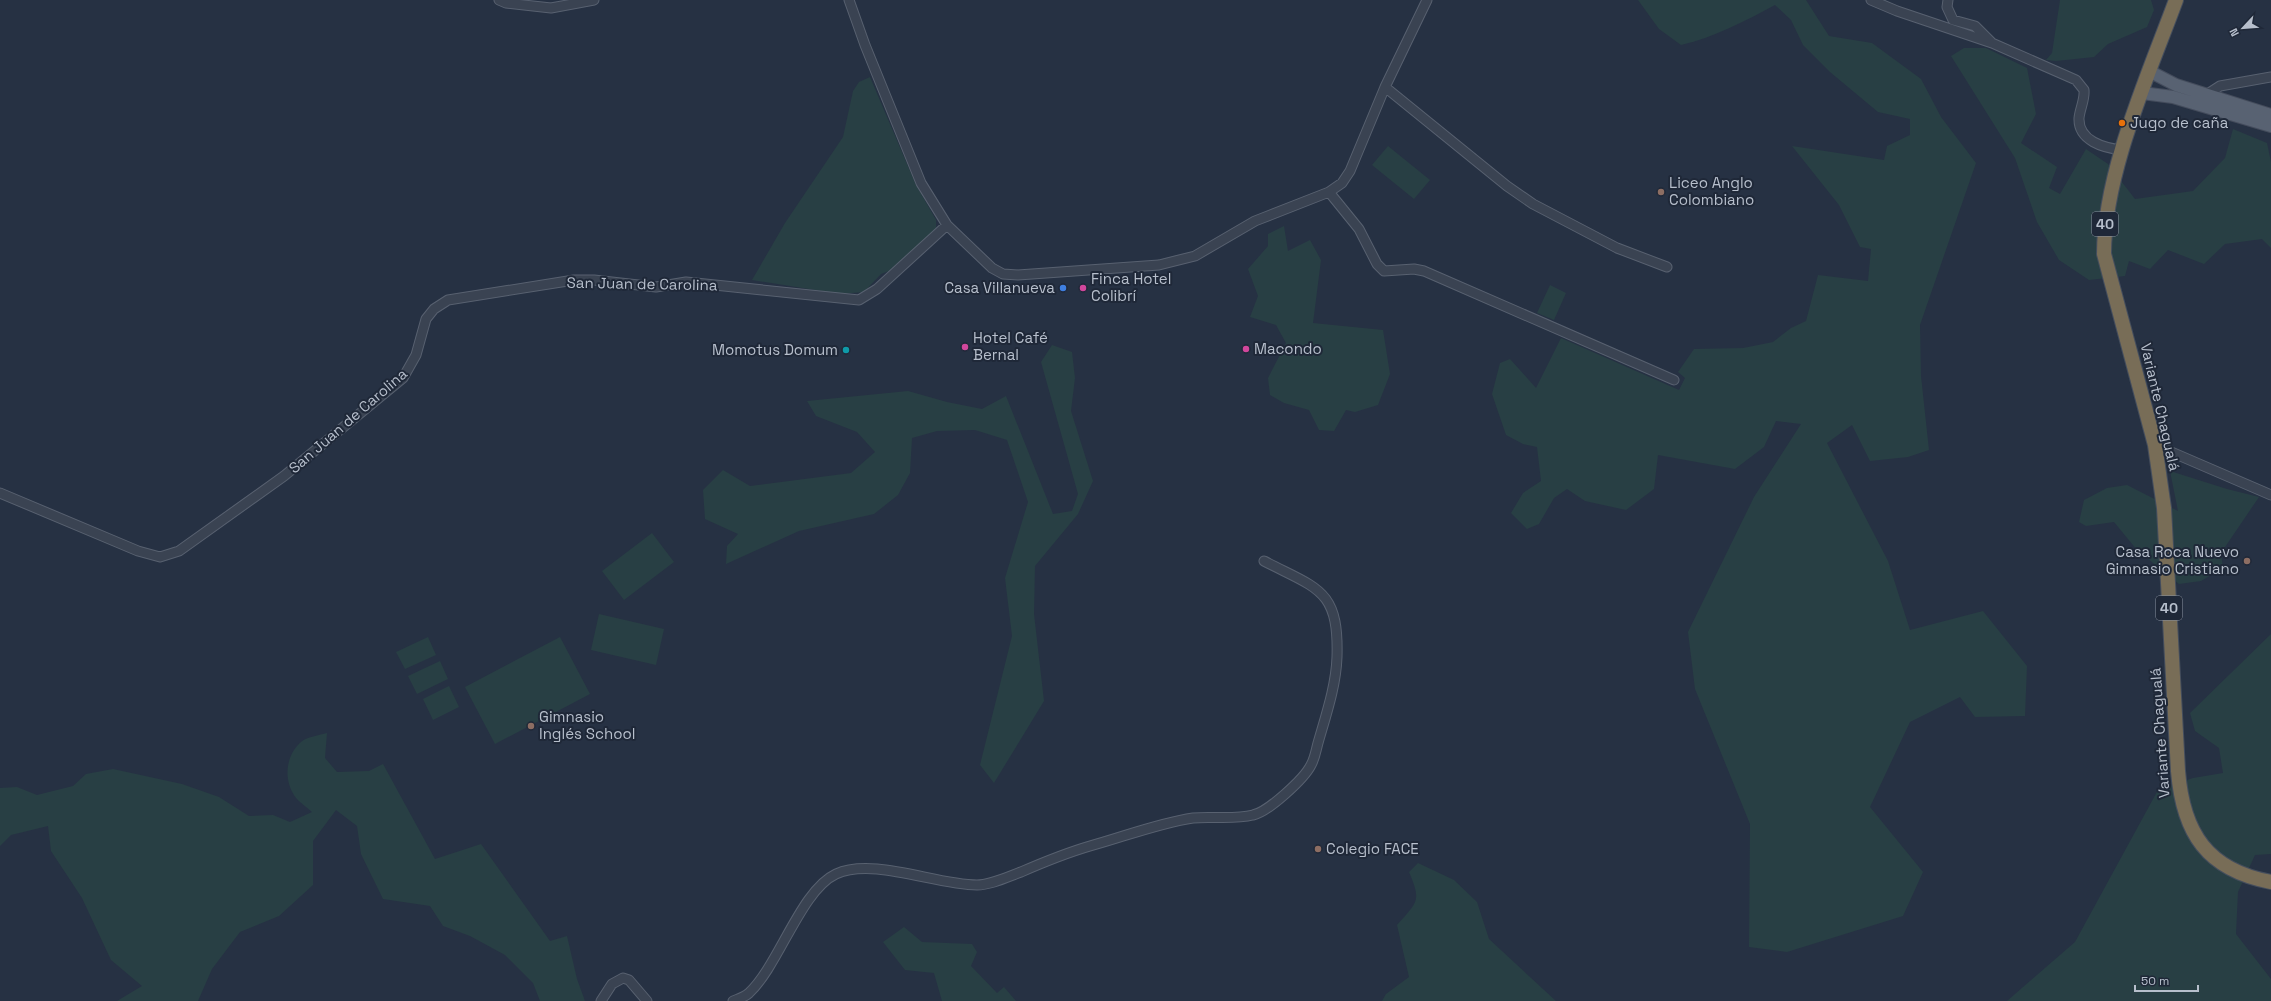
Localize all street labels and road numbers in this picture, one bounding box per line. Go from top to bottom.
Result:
road number: 40 [2092,212,2118,236]
street label: San Juan de Carolina [566,273,718,294]
street label: Variante Chagualá [2137,341,2185,473]
street label: San Juan de Carolina [285,364,411,477]
road number: 40 [2156,596,2182,620]
street label: Variante Chagualá [2145,667,2174,799]

